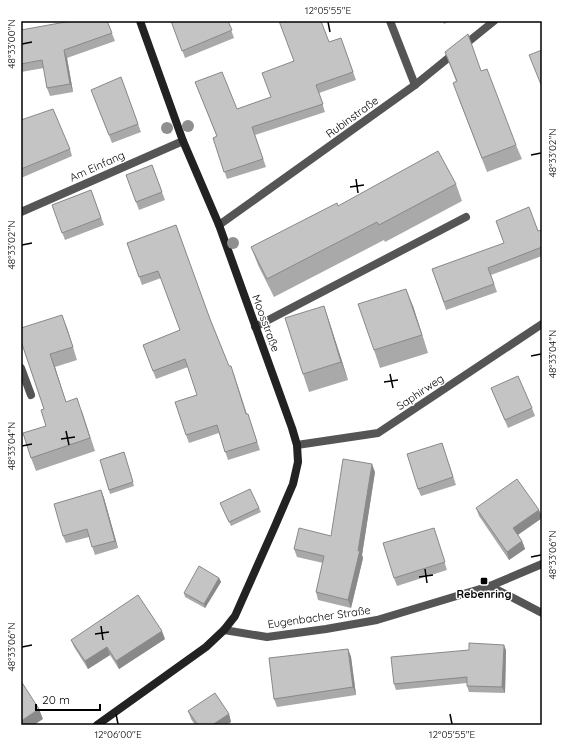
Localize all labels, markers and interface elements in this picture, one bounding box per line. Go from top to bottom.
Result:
text: 12°05'55"E [305,4,351,17]
text: 48°33'00"N [5,19,18,69]
street label: Rubinstraße [323,93,381,141]
text: 48°33'02"N [546,129,559,178]
street label: Am Einfang [67,148,127,184]
text: 48°33'02"N [5,221,18,270]
street label: Moosstraße [249,292,283,354]
text: 48°33'04"N [546,330,559,378]
street label: Saphirweg [394,371,446,413]
text: 48°33'04"N [5,422,18,470]
text: 48°33'06"N [546,531,559,579]
marker: Rebenring [479,576,489,586]
place label: Rebenring [457,587,511,601]
street label: Eugenbacher Straße [267,603,371,631]
text: 48°33'06"N [5,623,18,671]
scale bar [36,686,100,712]
text: 20 m [42,692,70,707]
text: 12°06'00"E [94,728,142,741]
text: 12°05'55"E [429,728,475,741]

